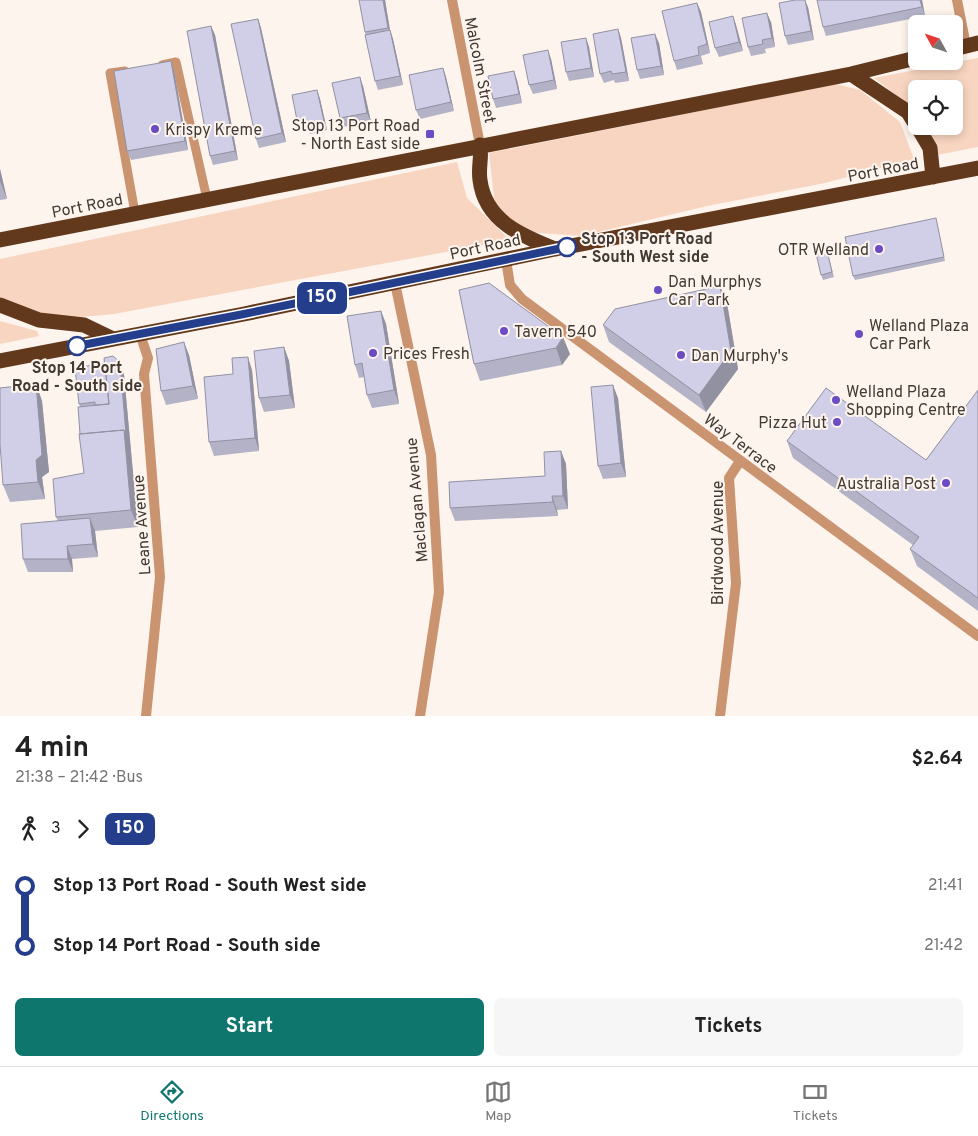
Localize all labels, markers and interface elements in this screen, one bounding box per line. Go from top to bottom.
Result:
north arrow [908,15,962,70]
map controls [908,15,963,135]
street label: Malcolm Street [459,16,499,125]
button: locate [908,80,963,135]
place label: Stop 13 Port Road - North East side [291,117,420,155]
place label: Krispy Kreme [165,121,262,141]
marker: Krispy Kreme [149,123,161,135]
marker: Stop 13 Port Road - North East side [424,128,436,140]
street label: Port Road [846,154,921,188]
street label: Port Road [50,190,125,224]
place label: Stop 13 Port Road - South West side [581,230,713,268]
street label: Port Road [448,231,523,265]
marker: Stop 13 Port Road - South West side [557,237,577,257]
place label: OTR Welland [778,241,869,261]
marker: OTR Welland [873,243,885,255]
place label: Dan Murphys Car Park [668,273,762,311]
line badge: 150 [293,282,351,314]
marker: Dan Murphys Car Park [652,284,664,296]
text: 150 [307,286,337,309]
place label: Welland Plaza Car Park [869,317,969,355]
place label: Tavern 540 [514,323,597,343]
marker: Tavern 540 [498,325,510,337]
marker: Welland Plaza Car Park [853,328,865,340]
marker: Stop 14 Port Road - South side [67,336,87,356]
place label: Prices Fresh [383,345,470,365]
marker: Prices Fresh [367,347,379,359]
place label: Dan Murphy's [691,347,789,367]
marker: Dan Murphy's [675,349,687,361]
place label: Stop 14 Port Road - South side [12,359,142,397]
place label: Welland Plaza Shopping Centre [846,383,966,421]
marker: Welland Plaza Shopping Centre [830,394,842,406]
street label: Way Terrace [699,410,781,479]
place label: Pizza Hut [758,414,827,434]
marker: Pizza Hut [831,416,843,428]
street label: Maclagan Avenue [403,437,433,563]
street label: Leane Avenue [130,474,156,576]
place label: Australia Post [836,475,936,495]
marker: Australia Post [940,477,952,489]
street label: Birdwood Avenue [709,481,729,605]
text: 4 min [15,731,89,767]
text: $2.64 [911,747,963,771]
text: 21:38 – 21:42 · Bus [15,768,143,788]
icon: walk [15,815,43,843]
icon: forward [69,815,97,843]
text: 150 [115,817,145,840]
text: 3 [51,819,61,839]
text: Stop 13 Port Road - South West side [53,874,367,898]
text: 21:41 [928,876,963,896]
text: Stop 14 Port Road - South side [53,934,320,958]
text: 21:42 [924,936,963,956]
button: Start [15,998,484,1056]
button: Tickets [494,998,963,1056]
tab: Directions [140,1078,204,1125]
tab: Map [484,1078,512,1125]
tab: Tickets [793,1078,838,1125]

